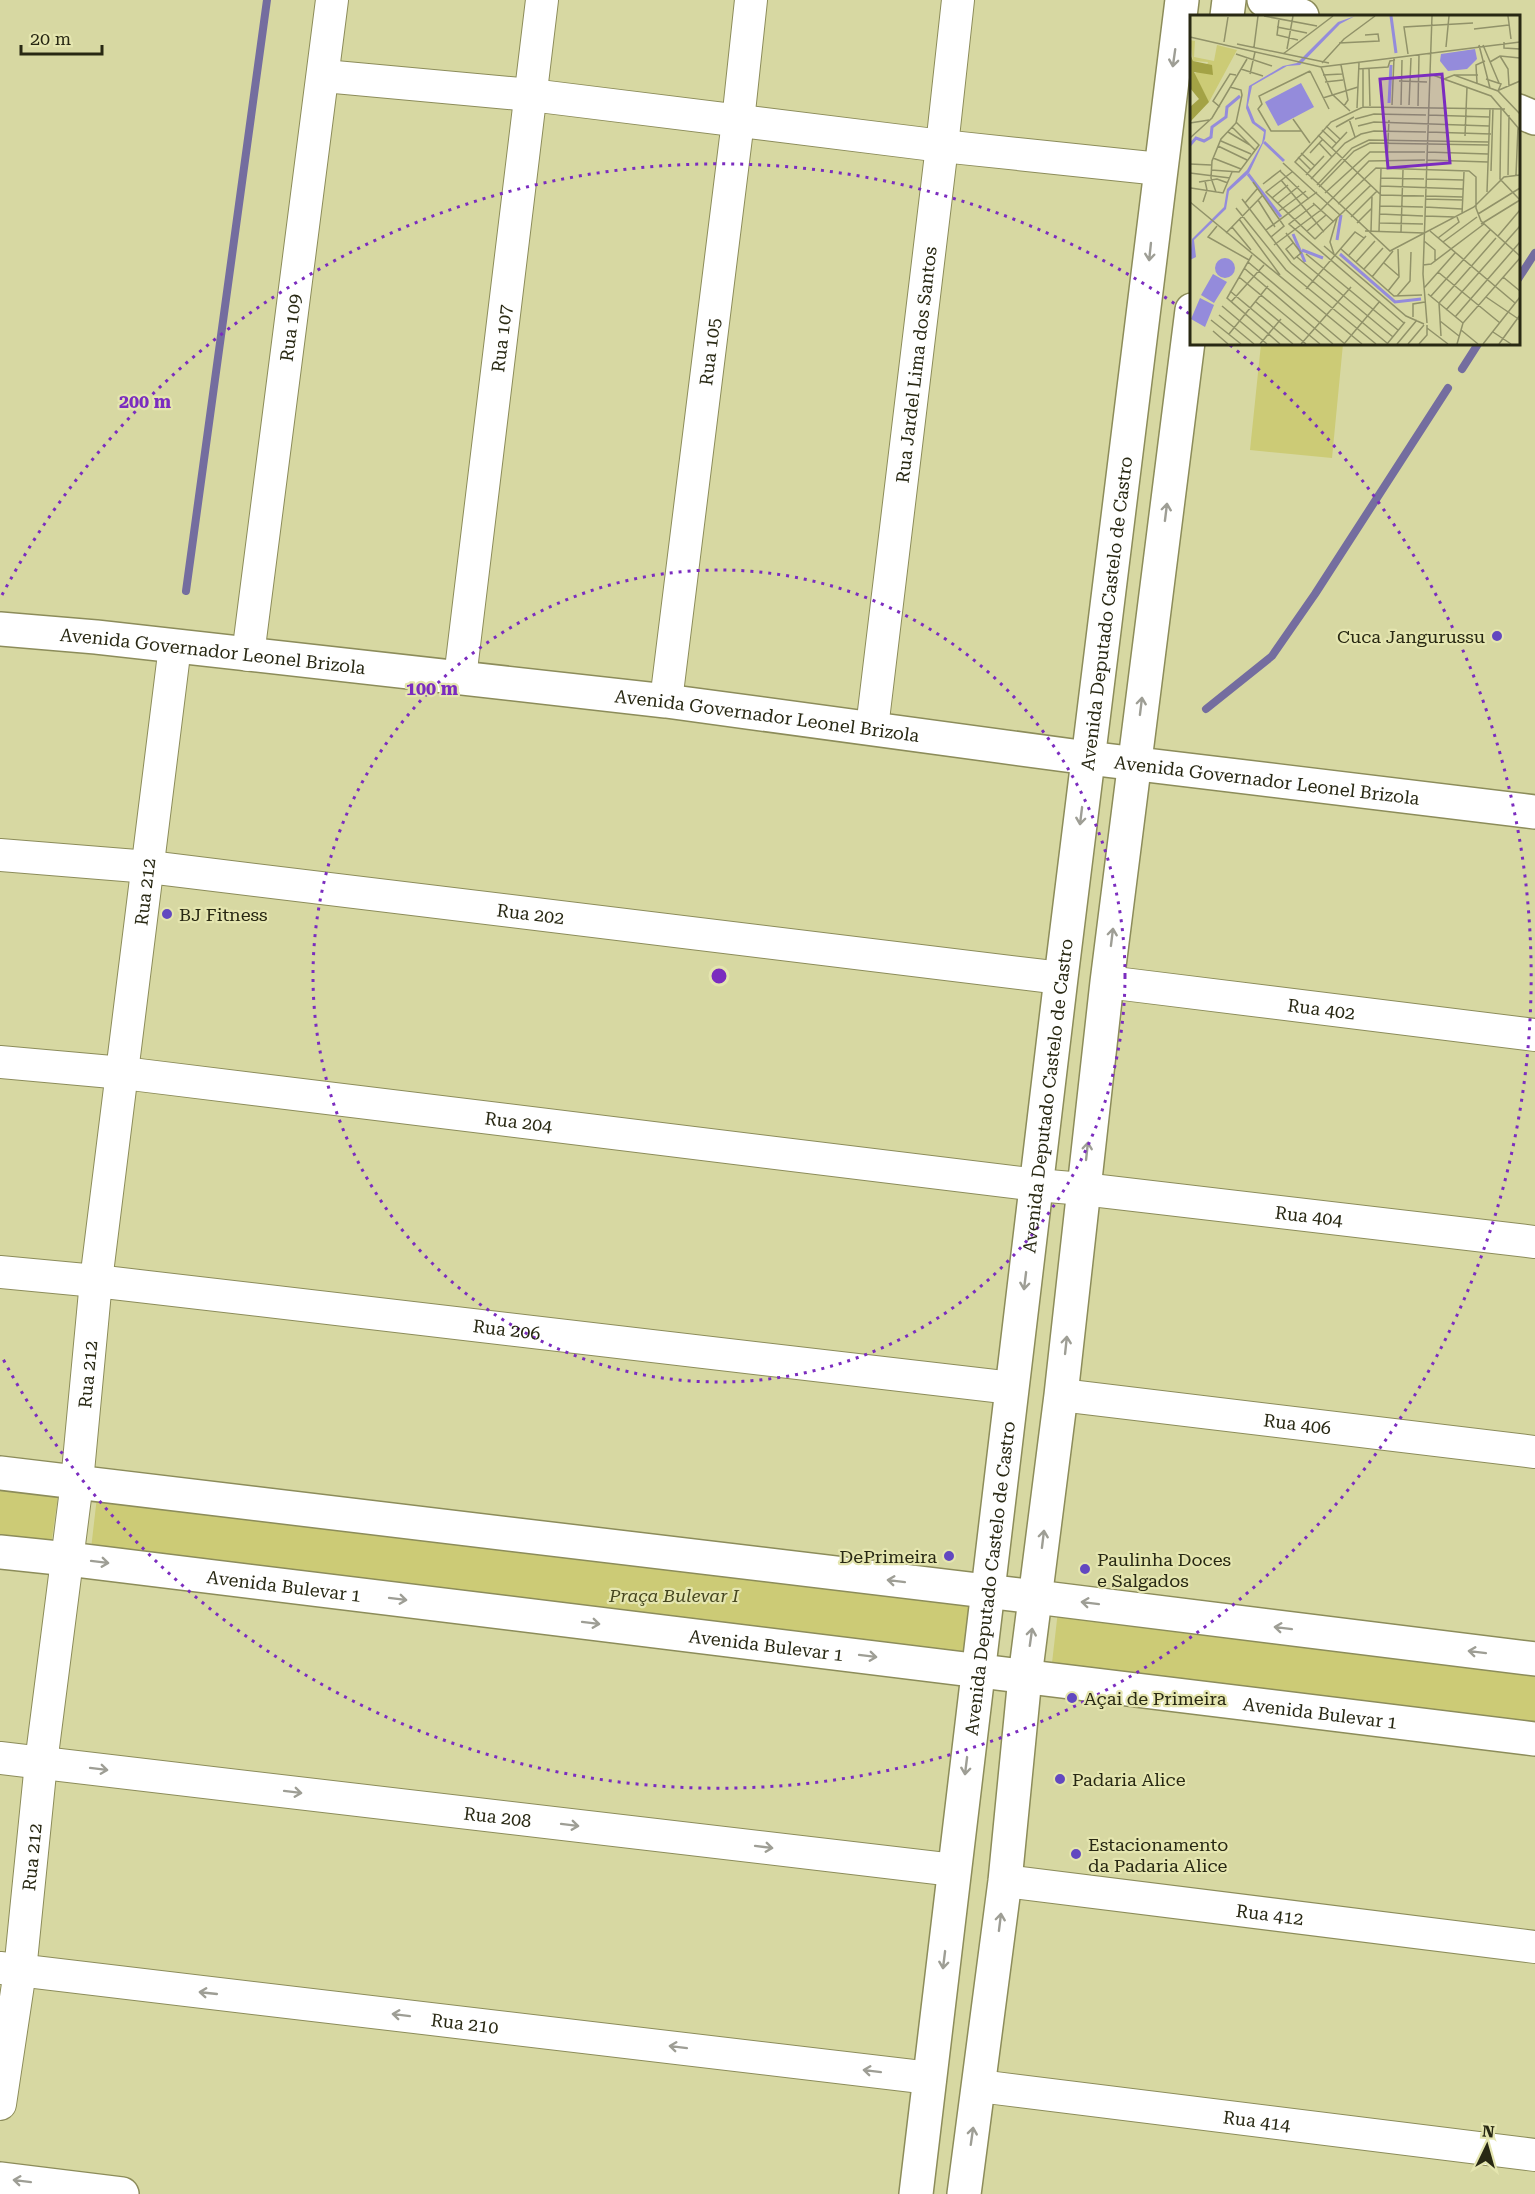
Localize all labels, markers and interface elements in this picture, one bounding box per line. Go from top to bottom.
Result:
inset map [1190,15,1520,345]
scale bar [21,18,102,56]
text: 20 m [30,28,71,49]
one-way arrow [1169,48,1180,67]
one-way arrow [1144,241,1155,261]
street label: Rua Jardel Lima dos Santos [891,245,940,484]
street label: Rua 109 [275,293,305,363]
street label: Rua 107 [487,303,516,373]
street label: Rua 105 [695,317,724,387]
text: 200 m [119,391,172,412]
street label: Avenida Deputado Castelo de Castro [1076,455,1136,772]
one-way arrow [1161,503,1172,523]
street label: Avenida Governador Leonel Brizola [59,624,367,678]
place label: Cuca Jangurussu [1337,626,1485,647]
marker: Cuca Jangurussu [1490,629,1504,643]
text: 100 m [406,678,459,699]
street label: Avenida Governador Leonel Brizola [614,685,921,746]
one-way arrow [1136,696,1147,716]
street label: Avenida Governador Leonel Brizola [1113,751,1421,808]
one-way arrow [1075,806,1086,826]
street label: Rua 212 [130,857,159,927]
street label: Rua 202 [496,899,566,928]
place label: BJ Fitness [179,904,268,925]
marker: BJ Fitness [160,907,174,921]
one-way arrow [1107,927,1118,947]
street label: Avenida Deputado Castelo de Castro [1018,937,1076,1254]
centre of rings [709,966,729,986]
street label: Rua 402 [1286,994,1356,1023]
street label: Rua 204 [484,1107,554,1136]
one-way arrow [1082,1142,1093,1162]
street label: Rua 404 [1274,1201,1344,1230]
one-way arrow [1020,1271,1031,1290]
street label: Rua 206 [472,1315,542,1343]
one-way arrow [1061,1336,1072,1355]
street label: Rua 212 [74,1339,101,1409]
street label: Rua 406 [1262,1409,1332,1438]
street label: Avenida Deputado Castelo de Castro [960,1420,1019,1737]
one-way arrow [1038,1529,1049,1549]
place label: DePrimeira [839,1546,937,1567]
marker: DePrimeira [942,1549,956,1563]
place label: Paulinha Doces e Salgados [1097,1549,1231,1591]
one-way arrow [90,1557,109,1568]
marker: Paulinha Doces e Salgados [1078,1562,1092,1576]
street label: Avenida Bulevar 1 [206,1566,362,1605]
one-way arrow [887,1576,907,1587]
park label: Praça Bulevar I [608,1585,740,1606]
one-way arrow [387,1594,407,1605]
one-way arrow [1081,1598,1100,1609]
one-way arrow [581,1618,601,1629]
one-way arrow [1274,1622,1294,1633]
street label: Avenida Bulevar 1 [688,1625,845,1665]
one-way arrow [1025,1627,1036,1647]
one-way arrow [1468,1646,1487,1657]
one-way arrow [858,1651,878,1662]
place label: Açai de Primeira [1084,1688,1227,1709]
marker: Açai de Primeira [1065,1691,1079,1705]
street label: Avenida Bulevar 1 [1242,1693,1399,1733]
one-way arrow [961,1756,972,1776]
one-way arrow [89,1764,109,1775]
place label: Padaria Alice [1072,1769,1186,1790]
marker: Padaria Alice [1053,1772,1067,1786]
one-way arrow [282,1787,302,1798]
street label: Rua 208 [463,1802,533,1831]
one-way arrow [560,1819,579,1830]
street label: Rua 212 [18,1822,45,1892]
place label: Estacionamento da Padaria Alice [1088,1834,1228,1876]
one-way arrow [753,1842,773,1853]
marker: Estacionamento da Padaria Alice [1069,1847,1083,1861]
street label: Rua 412 [1235,1899,1305,1929]
one-way arrow [995,1912,1006,1932]
one-way arrow [938,1950,949,1969]
one-way arrow [198,1987,218,1998]
one-way arrow [392,2009,412,2020]
street label: Rua 210 [430,2009,500,2037]
one-way arrow [669,2042,689,2053]
one-way arrow [863,2065,882,2076]
street label: Rua 414 [1222,2106,1292,2135]
north arrow [1457,2116,1517,2176]
text: N [1481,2122,1495,2142]
one-way arrow [966,2127,977,2146]
one-way arrow [13,2176,33,2187]

